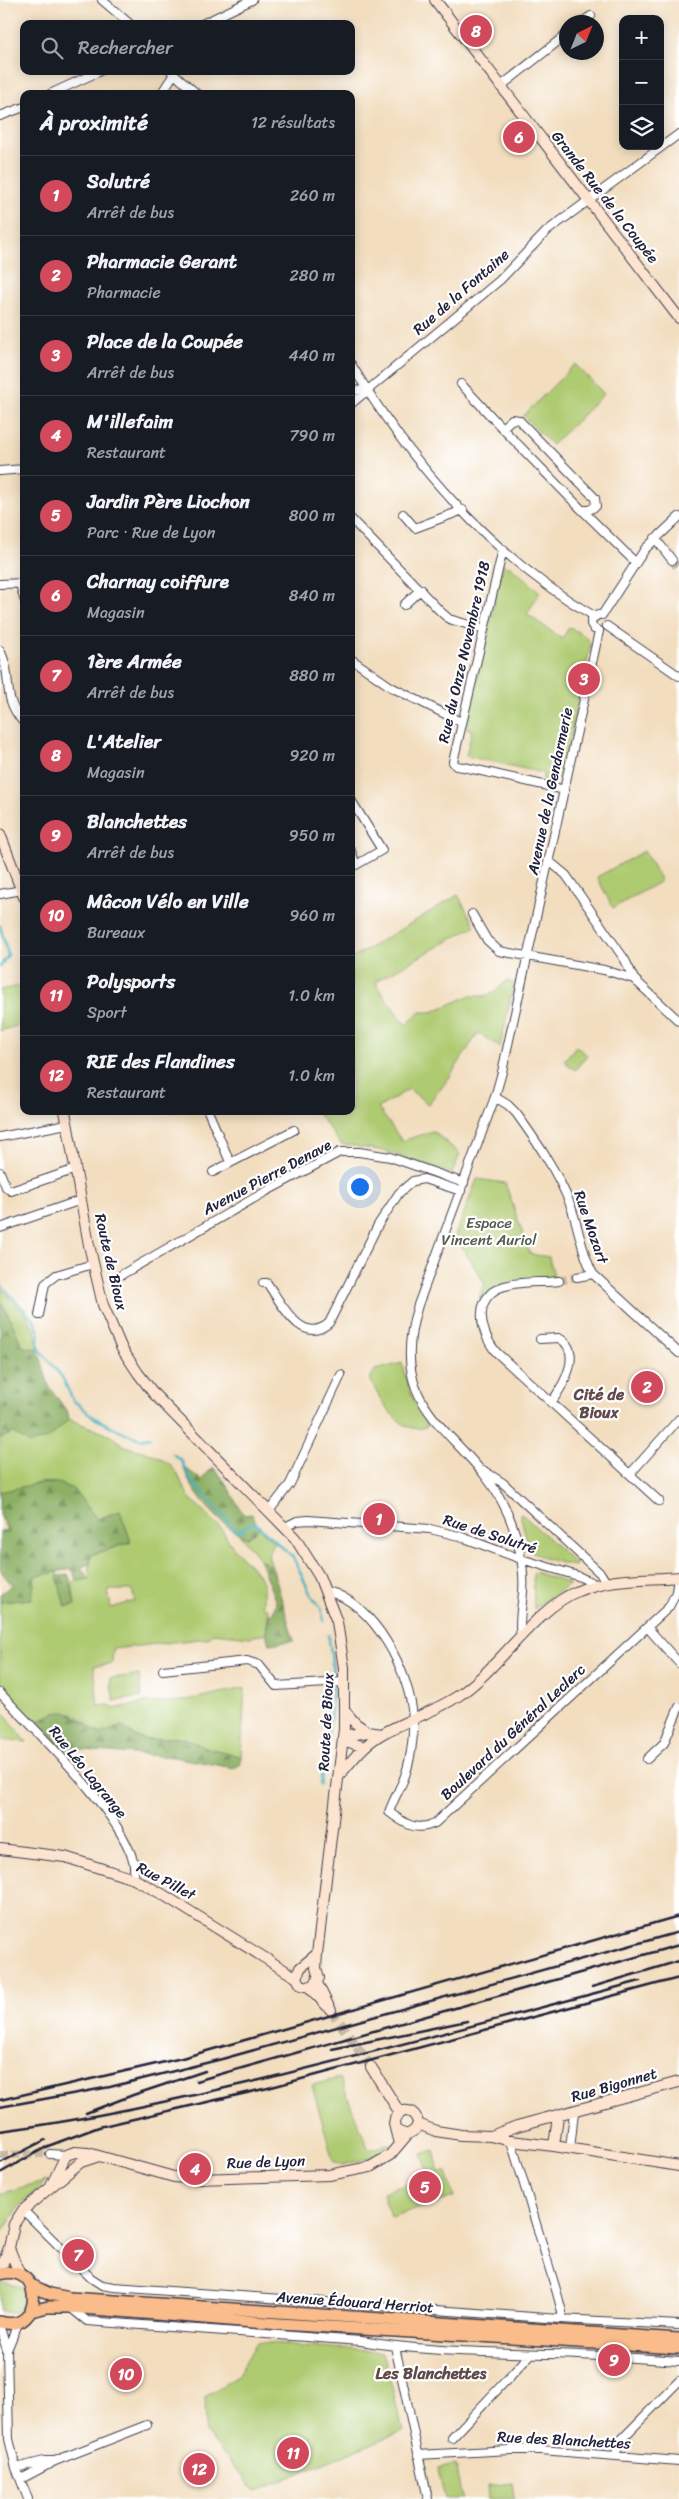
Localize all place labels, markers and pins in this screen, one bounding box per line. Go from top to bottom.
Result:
pin: 8 [460,12,492,50]
pin: 6 [503,118,535,156]
pin: 3 [568,660,600,698]
pin: 2 [631,1368,663,1406]
pin: 1 [363,1500,395,1538]
pin: 4 [179,2150,211,2188]
pin: 5 [409,2168,441,2206]
pin: 7 [62,2236,94,2274]
pin: 9 [598,2341,630,2379]
pin: 10 [110,2355,142,2393]
pin: 11 [277,2434,309,2472]
pin: 12 [183,2450,215,2488]

